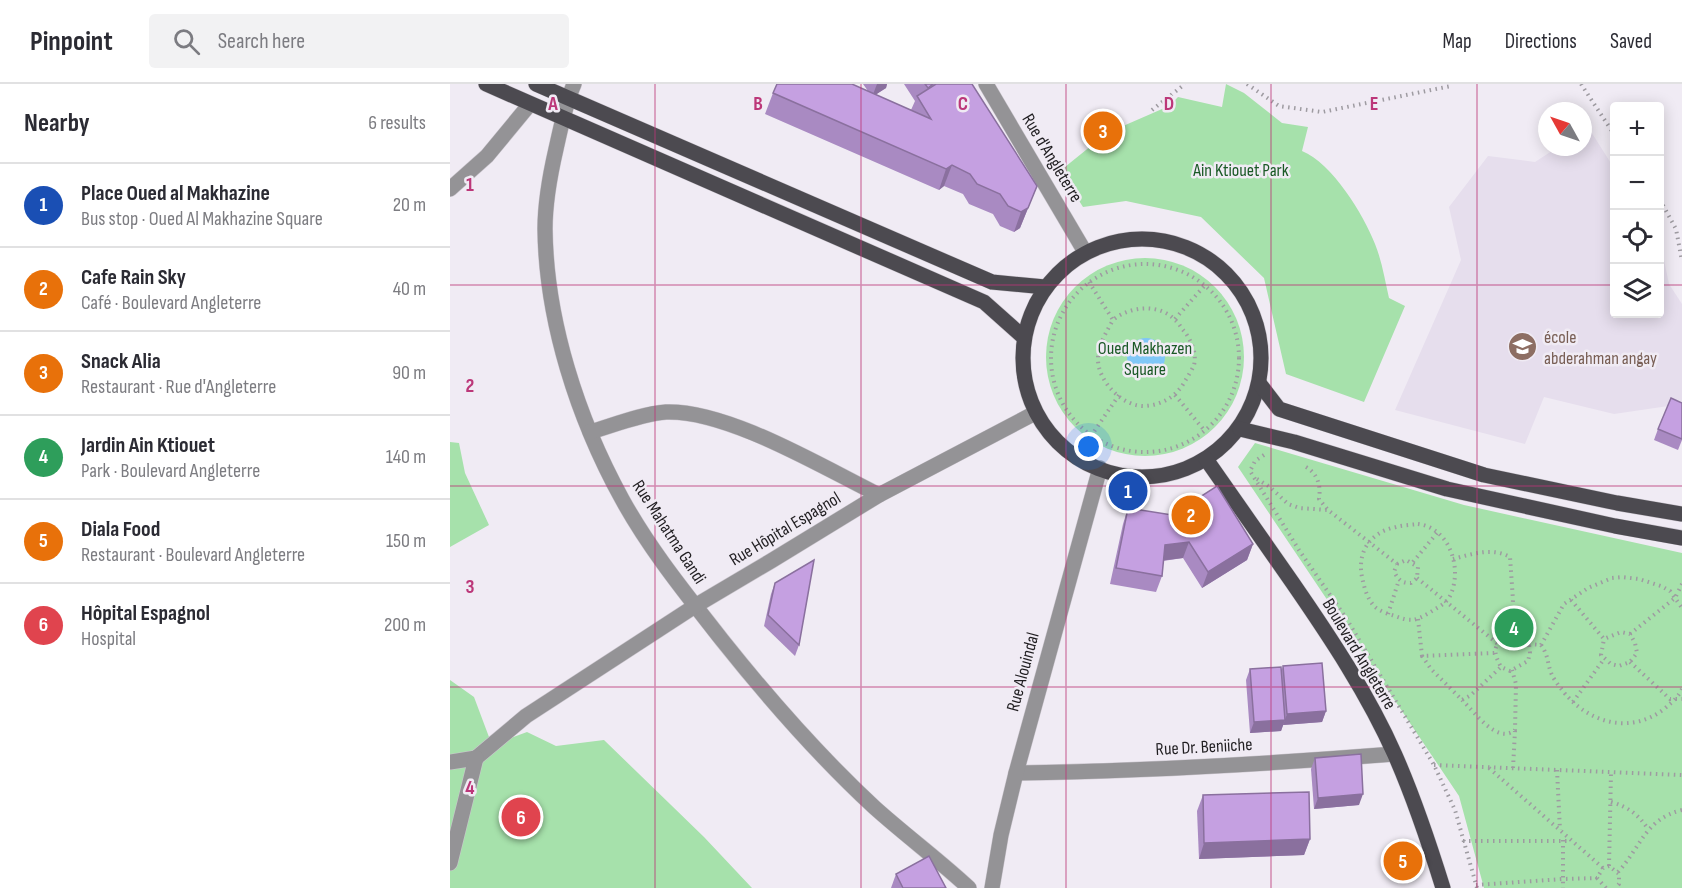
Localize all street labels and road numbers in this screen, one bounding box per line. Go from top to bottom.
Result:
street label: Rue d'Angleterre [1017,110,1087,206]
street label: Rue Mahatma Gandi [628,476,710,588]
street label: Rue Hôpital Espagnol [726,488,844,570]
street label: Boulevard Angleterre [1318,595,1400,713]
street label: Rue Alouindal [1002,630,1044,714]
street label: Rue Dr. Beniiche [1155,734,1253,760]

